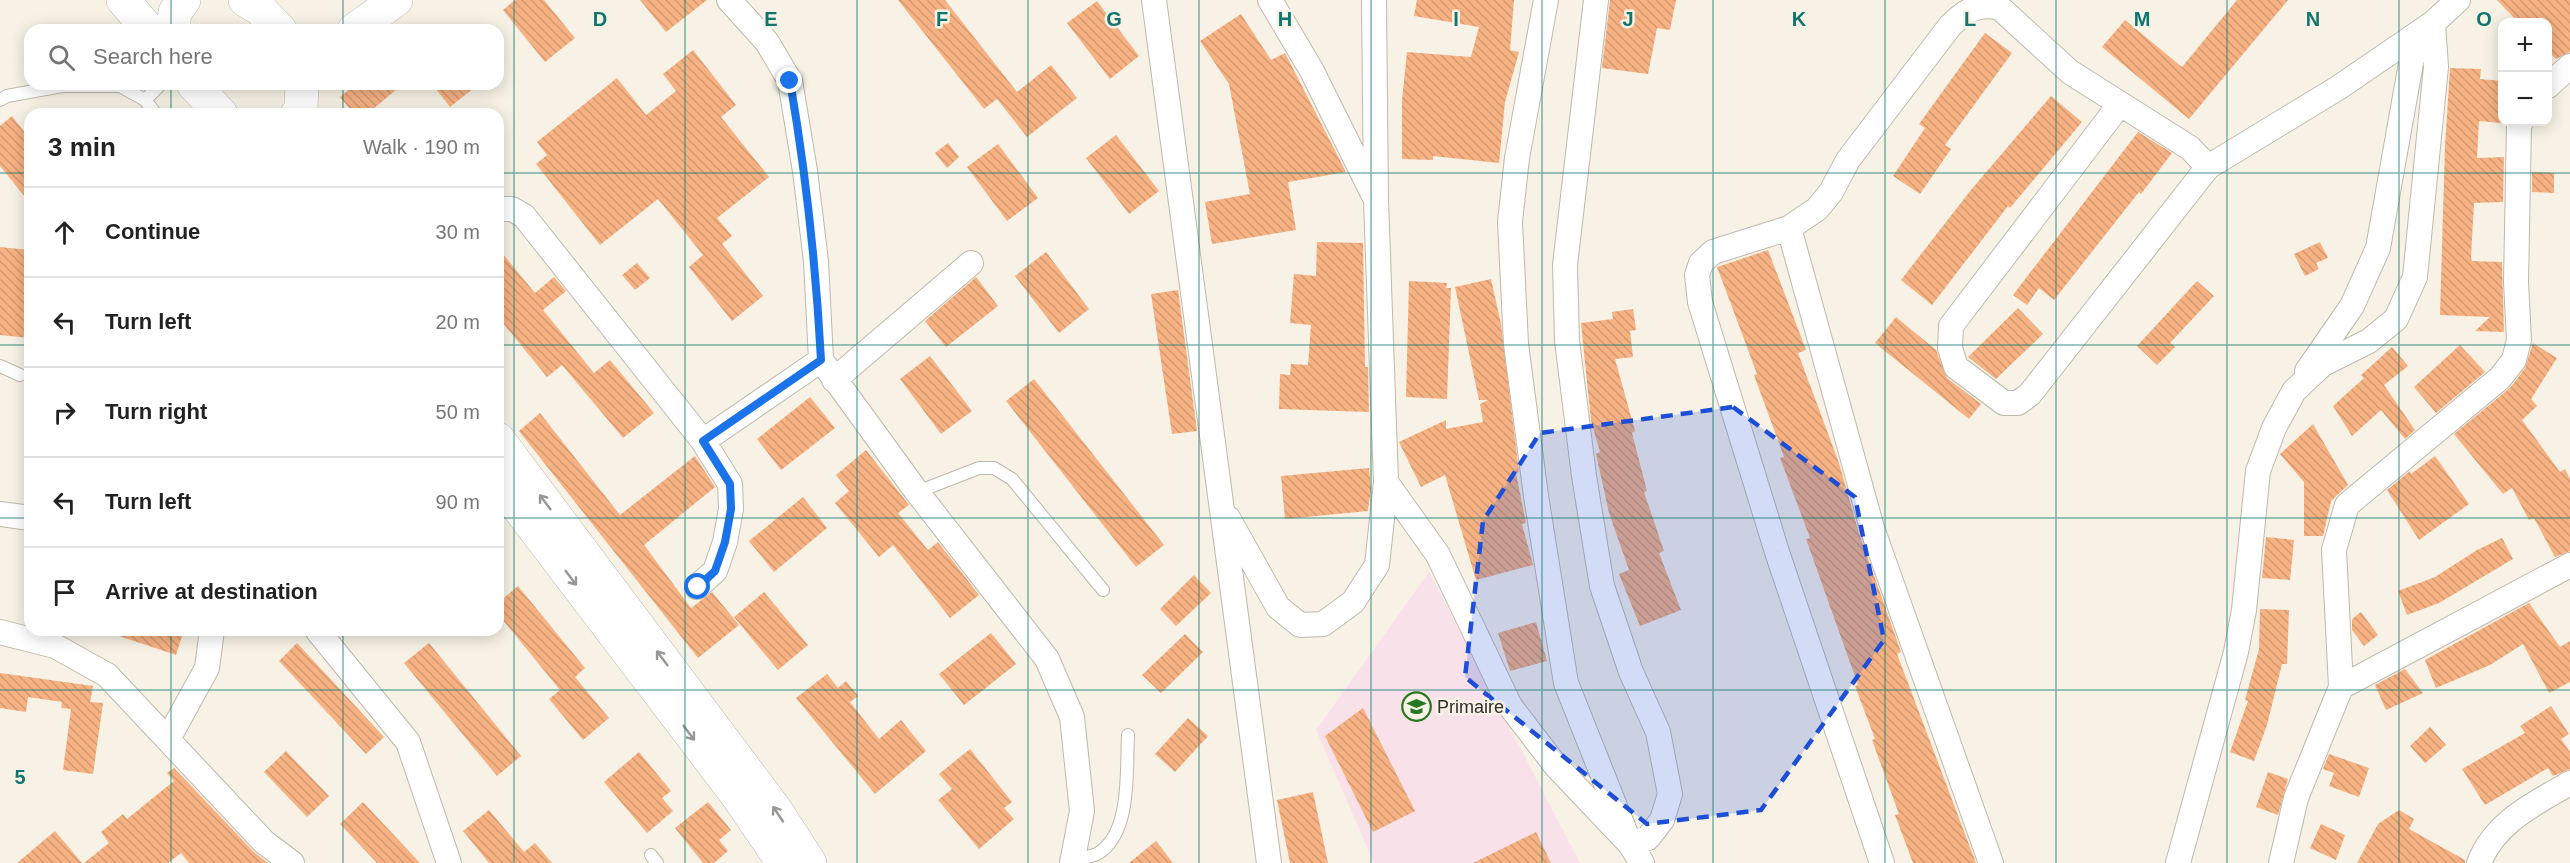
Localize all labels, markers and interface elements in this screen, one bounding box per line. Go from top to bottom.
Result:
text: D [593,8,607,30]
text: E [764,8,778,30]
text: F [936,8,948,30]
text: G [1106,8,1122,30]
text: H [1278,8,1292,30]
text: I [1453,8,1459,30]
text: J [1622,8,1634,30]
text: K [1792,8,1807,30]
text: L [1964,8,1976,30]
text: M [2134,8,2150,30]
text: N [2306,8,2320,30]
text: O [2476,8,2492,30]
map controls [2498,18,2552,126]
button: + [2498,18,2552,72]
search box [24,24,504,90]
icon: search [45,41,78,74]
text: Search here [93,44,213,69]
route end [776,67,802,93]
button: − [2498,72,2552,126]
text: 3 min [48,132,116,162]
text: Walk · 190 m [363,136,480,158]
icon: ahead [48,216,81,249]
text: Continue [105,219,200,244]
text: 30 m [436,221,480,243]
icon: left [48,306,81,339]
text: Turn left [105,309,191,334]
text: 20 m [436,311,480,333]
icon: right [48,396,81,429]
text: Turn right [105,399,207,424]
text: 50 m [436,401,480,423]
icon: left [48,486,81,519]
text: Turn left [105,489,191,514]
text: 90 m [436,491,480,513]
one-way arrow [539,494,551,510]
one-way arrow [565,570,578,586]
route start [684,573,710,599]
icon: arrive [48,576,81,609]
text: Arrive at destination [105,579,318,604]
one-way arrow [656,650,668,666]
school or university icon: Primaire [1400,691,1432,723]
place label: Primaire [1437,697,1504,717]
one-way arrow [683,725,696,741]
text: 5 [14,766,26,788]
one-way arrow [772,806,784,823]

